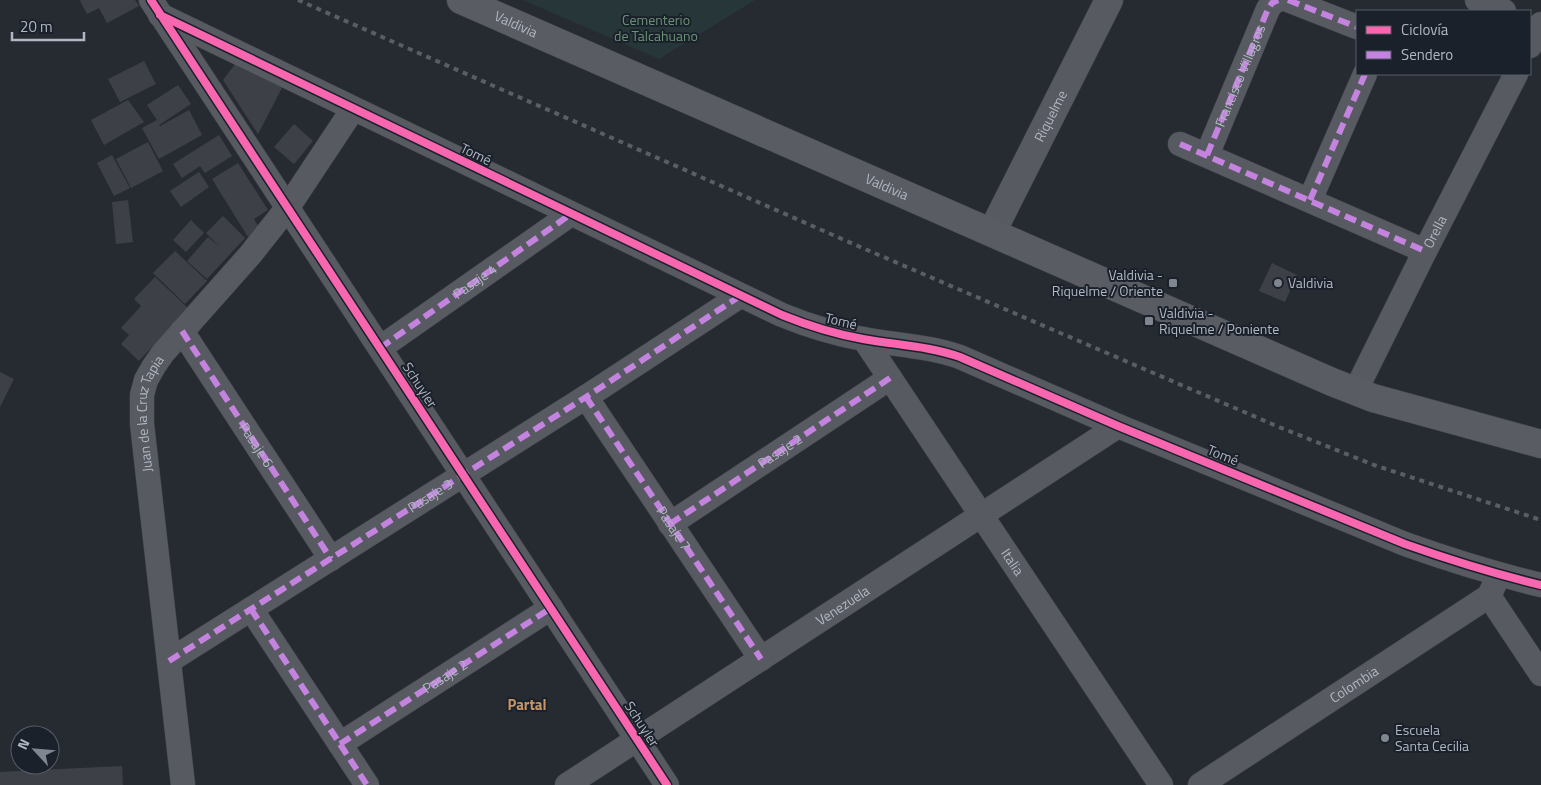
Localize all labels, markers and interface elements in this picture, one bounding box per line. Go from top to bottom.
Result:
street label: Valdivia [491,5,541,42]
park label: Cementerio de Talcahuano [614,9,698,46]
scale bar [12,10,85,42]
legend [1356,10,1531,75]
text: 20 m [20,15,53,38]
text: Ciclovía [1401,18,1449,41]
street label: Francisco Villagros [1209,21,1270,130]
text: Sendero [1401,43,1453,66]
street label: Riquelme [1028,86,1072,145]
street label: Tomé [457,137,495,170]
street label: Valdivia [862,168,912,205]
street label: Orella [1417,211,1452,252]
street label: Pasaje 4 [448,258,501,304]
place label: Valdivia - Riquelme / Oriente [1052,264,1163,301]
place label: Valdivia [1288,272,1333,293]
marker: Valdivia - Riquelme / Oriente [1167,277,1179,289]
marker: Valdivia [1272,277,1284,289]
place label: Valdivia - Riquelme / Poniente [1159,302,1279,339]
street label: Tomé [823,307,859,334]
marker: Valdivia - Riquelme / Poniente [1143,315,1155,327]
street label: Juan de la Cruz Tapia [131,351,169,473]
street label: Schuyler [398,358,443,412]
street label: Pasaje 6 [234,418,279,471]
street label: Pasaje 2 [753,428,806,473]
street label: Tomé [1204,439,1242,470]
street label: Pasaje 3 [403,473,456,518]
street label: Pasaje 7 [652,502,697,555]
street label: Italia [996,544,1030,580]
street label: Venezuela [811,580,873,630]
street label: Pasaje 2 [418,654,471,698]
street label: Colombia [1325,660,1382,708]
district label: Partal [507,693,547,716]
street label: Schuyler [620,697,665,751]
place label: Escuela Santa Cecilia [1395,719,1469,756]
north arrow [10,725,60,775]
marker: Escuela Santa Cecilia [1379,732,1391,744]
text: N [11,735,34,753]

